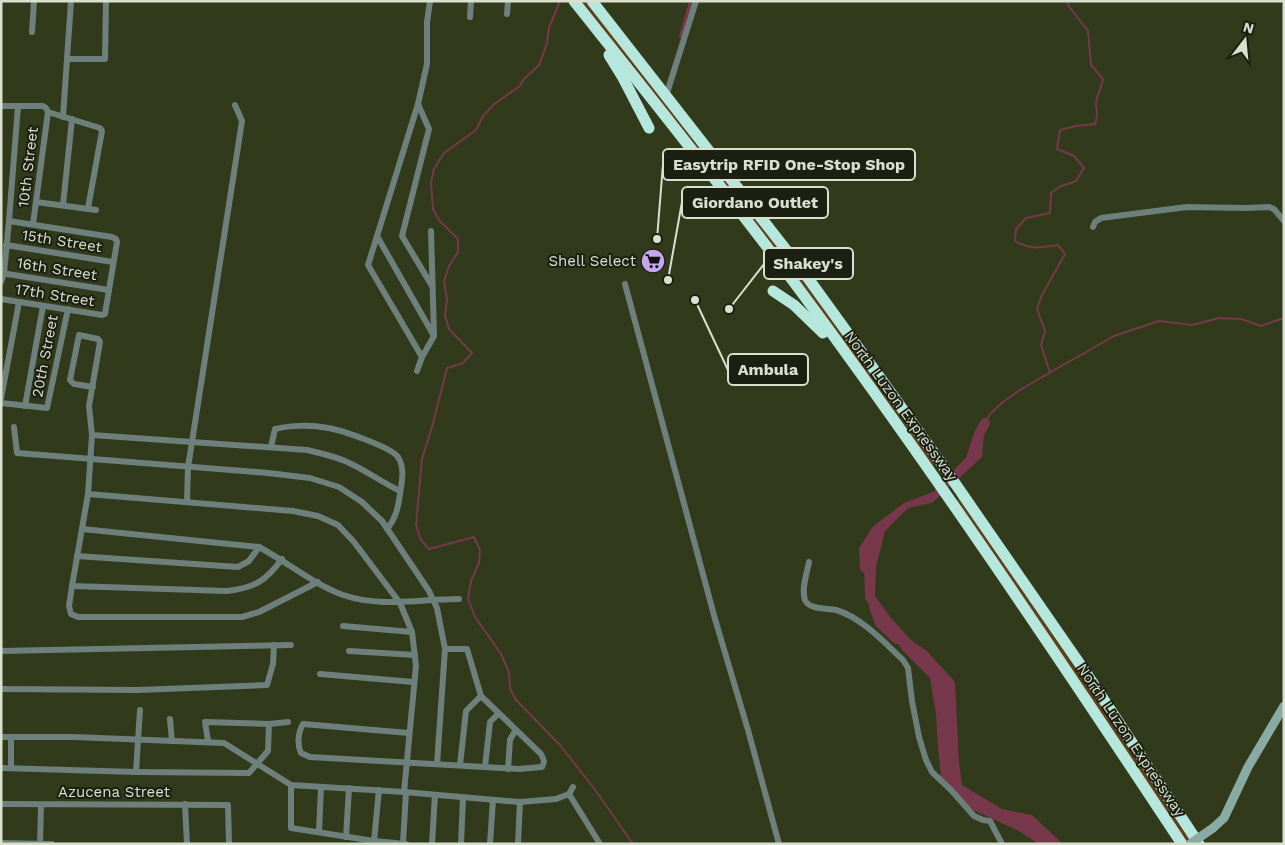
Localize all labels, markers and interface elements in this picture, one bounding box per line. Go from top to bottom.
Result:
north arrow [1220,15,1270,65]
text: N [1241,18,1256,37]
street label: 10th Street [14,125,42,208]
callout: Easytrip RFID One-Stop Shop [663,149,915,180]
text: Easytrip RFID One-Stop Shop [673,155,905,174]
callout: Giordano Outlet [682,187,828,218]
text: Giordano Outlet [692,193,818,212]
street label: 15th Street [21,226,104,256]
supermarket icon: Shell Select [640,248,666,274]
callout: Shakey's [764,248,853,279]
place label: Shell Select [548,252,637,270]
street label: 16th Street [16,254,99,284]
text: Shakey's [773,254,843,273]
street label: 17th Street [14,280,97,310]
street label: 20th Street [28,312,62,399]
street label: North Luzon Expressway [841,328,962,485]
callout: Ambula [728,354,808,385]
text: Ambula [738,360,799,379]
street label: North Luzon Expressway [1073,660,1189,820]
street label: Azucena Street [58,783,171,801]

